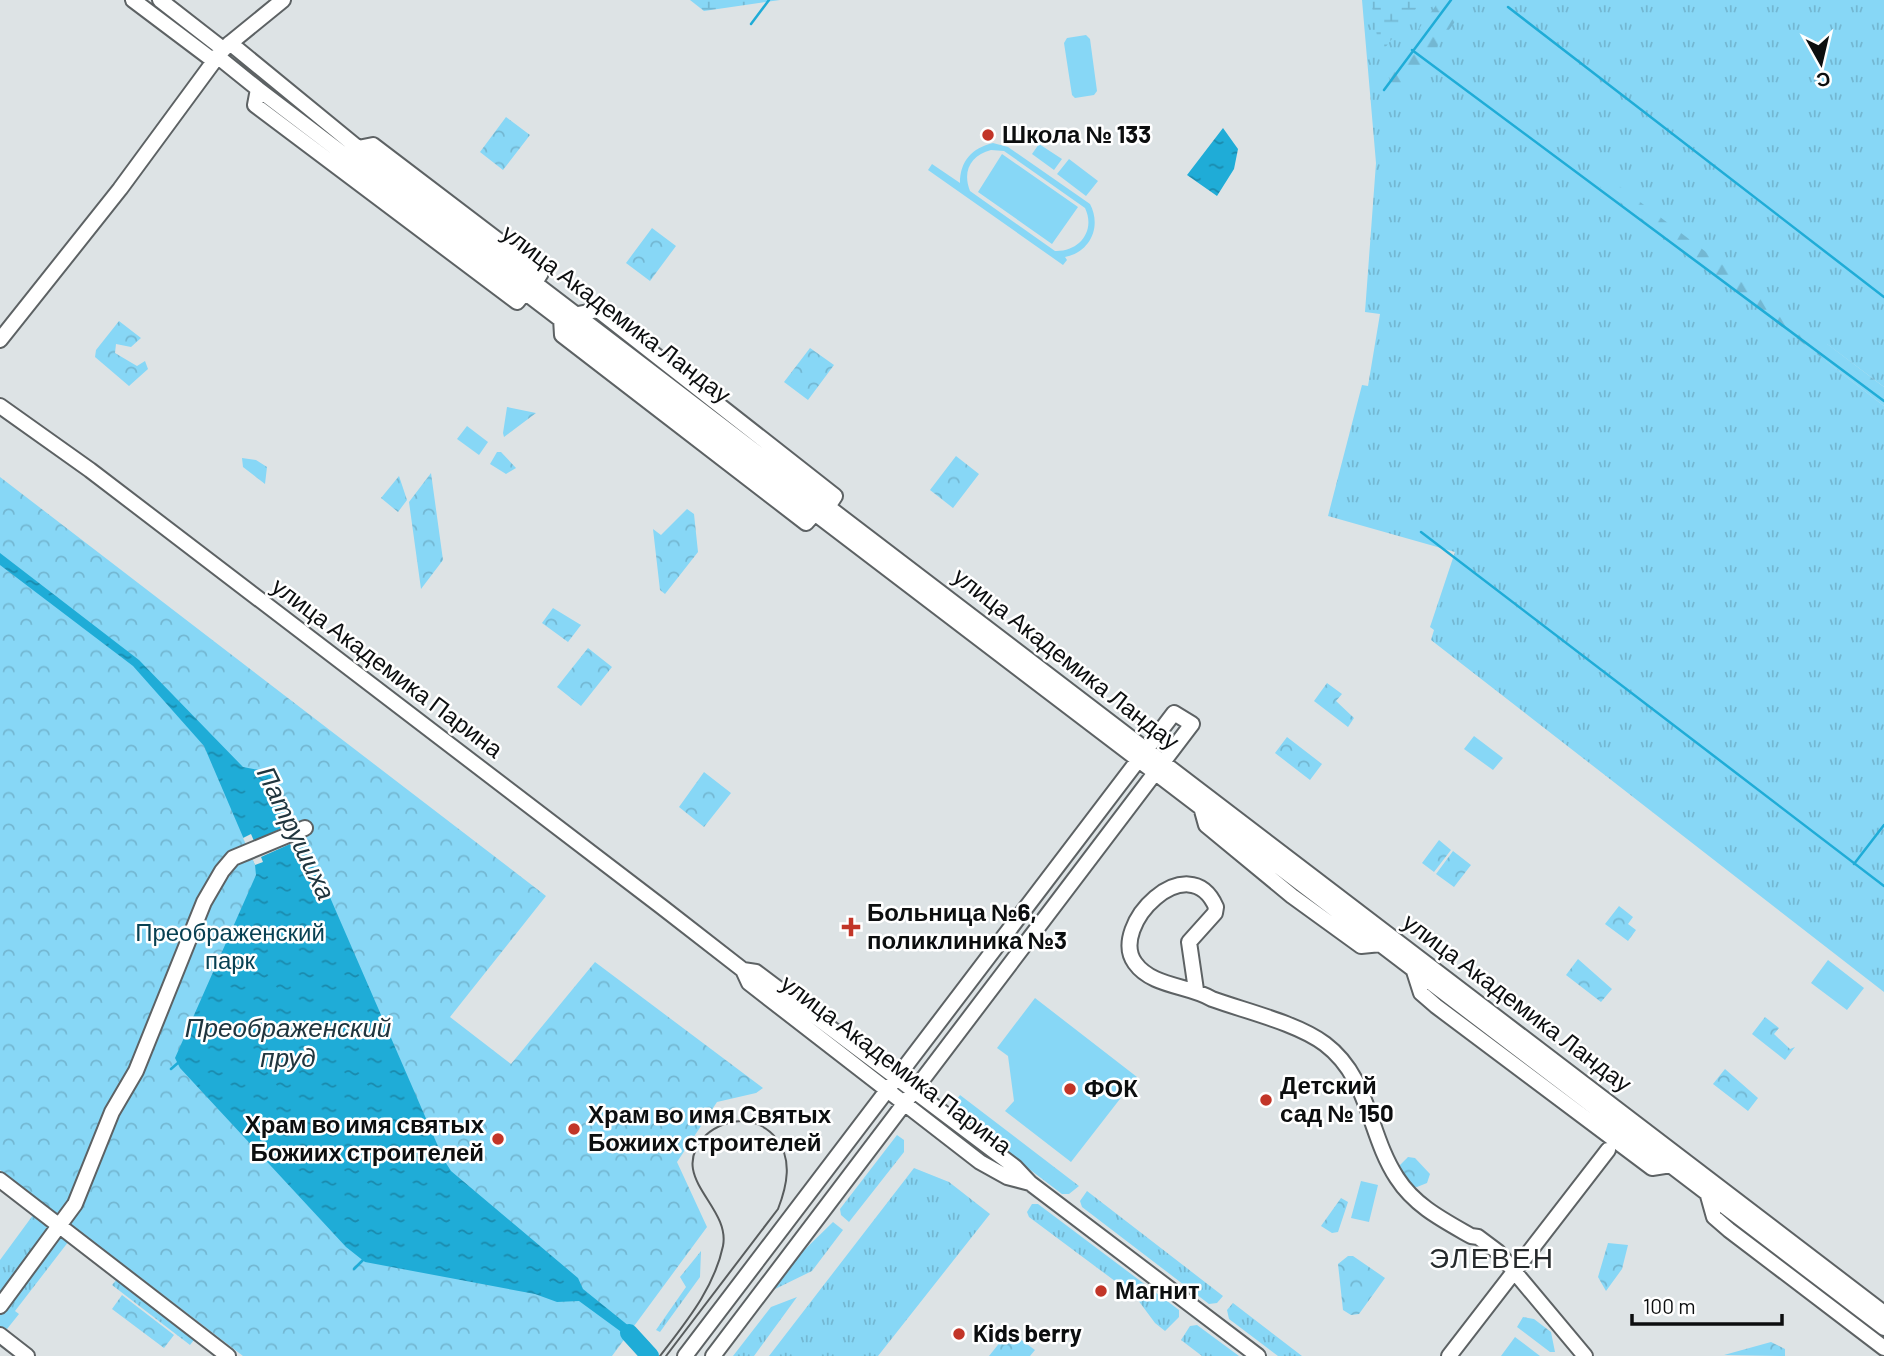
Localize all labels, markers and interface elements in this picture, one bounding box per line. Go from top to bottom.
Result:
north arrow [1786,28,1856,98]
text: С [1815,68,1832,93]
place label: Школа № 133 [1002,119,1151,148]
marker: Школа № 133 [980,127,996,143]
street label: улица Академика Ландау [497,217,737,408]
street label: улица Академика Ландау [948,560,1186,755]
street label: улица Академика Парина [267,571,510,763]
water label: Патрушиха [252,761,343,904]
place label: Больница №6, поликлиника №3 [867,897,1067,954]
street label: улица Академика Ландау [1398,906,1638,1097]
park label: Преображенский парк [135,917,325,974]
marker: Больница №6, поликлиника №3 [841,917,861,937]
street label: улица Академика Парина [776,968,1019,1160]
water label: Преображенский пруд [185,1011,391,1072]
place label: Детский сад № 150 [1280,1070,1394,1127]
place label: ФОК [1084,1073,1138,1102]
marker: ФОК [1062,1081,1078,1097]
marker: Детский сад № 150 [1258,1092,1274,1108]
place label: Храм во имя Святых Божиих строителей [588,1099,832,1156]
place label: Храм во имя святых Божиих строителей [245,1109,485,1166]
marker: Храм во имя Святых Божиих строителей [566,1121,582,1137]
marker: Храм во имя святых Божиих строителей [490,1131,506,1147]
district label: ЭЛЕВЕН [1429,1240,1555,1274]
place label: Магнит [1115,1275,1200,1304]
scale bar [1632,1282,1783,1326]
marker: Магнит [1093,1283,1109,1299]
text: 100 m [1643,1293,1696,1318]
place label: Kids berry [973,1318,1082,1347]
marker: Kids berry [951,1326,967,1342]

